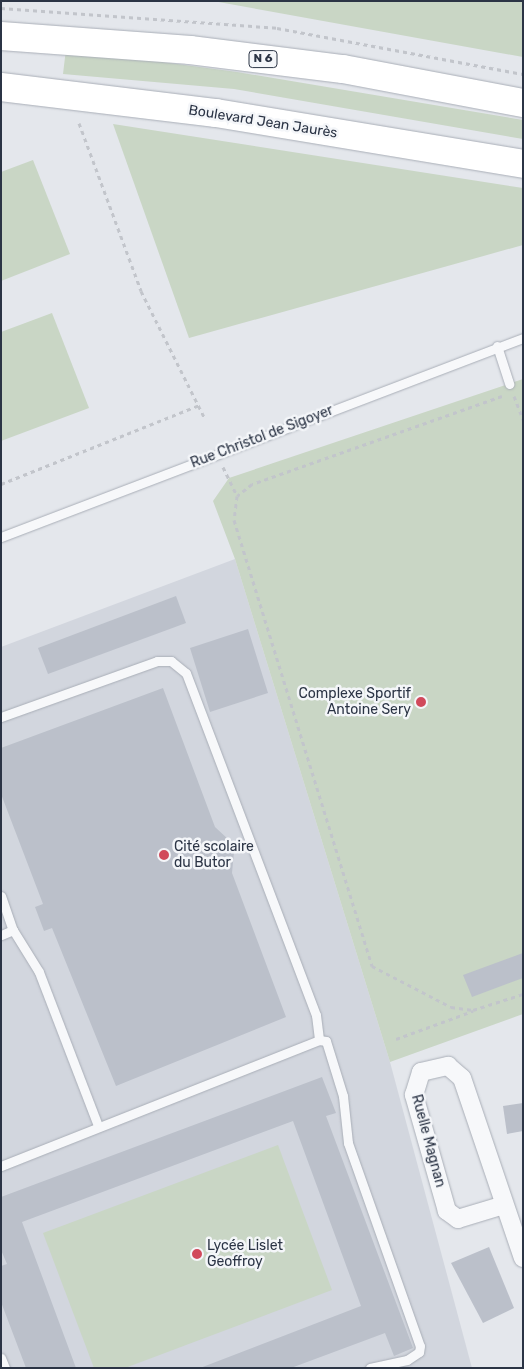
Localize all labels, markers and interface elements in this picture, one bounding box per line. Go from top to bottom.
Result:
road number: N 6 [248,50,278,68]
street label: Boulevard Jean Jaurès [187,102,339,142]
street label: Rue Christol de Sigoyer [188,402,336,472]
place label: Complexe Sportif Antoine Sery [298,686,411,719]
marker: Complexe Sportif Antoine Sery [415,696,427,708]
place label: Cité scolaire du Butor [174,839,254,872]
marker: Cité scolaire du Butor [158,849,170,861]
street label: Ruelle Magnan [408,1093,448,1189]
place label: Lycée Lislet Geoffroy [207,1238,283,1270]
marker: Lycée Lislet Geoffroy [191,1248,203,1260]

